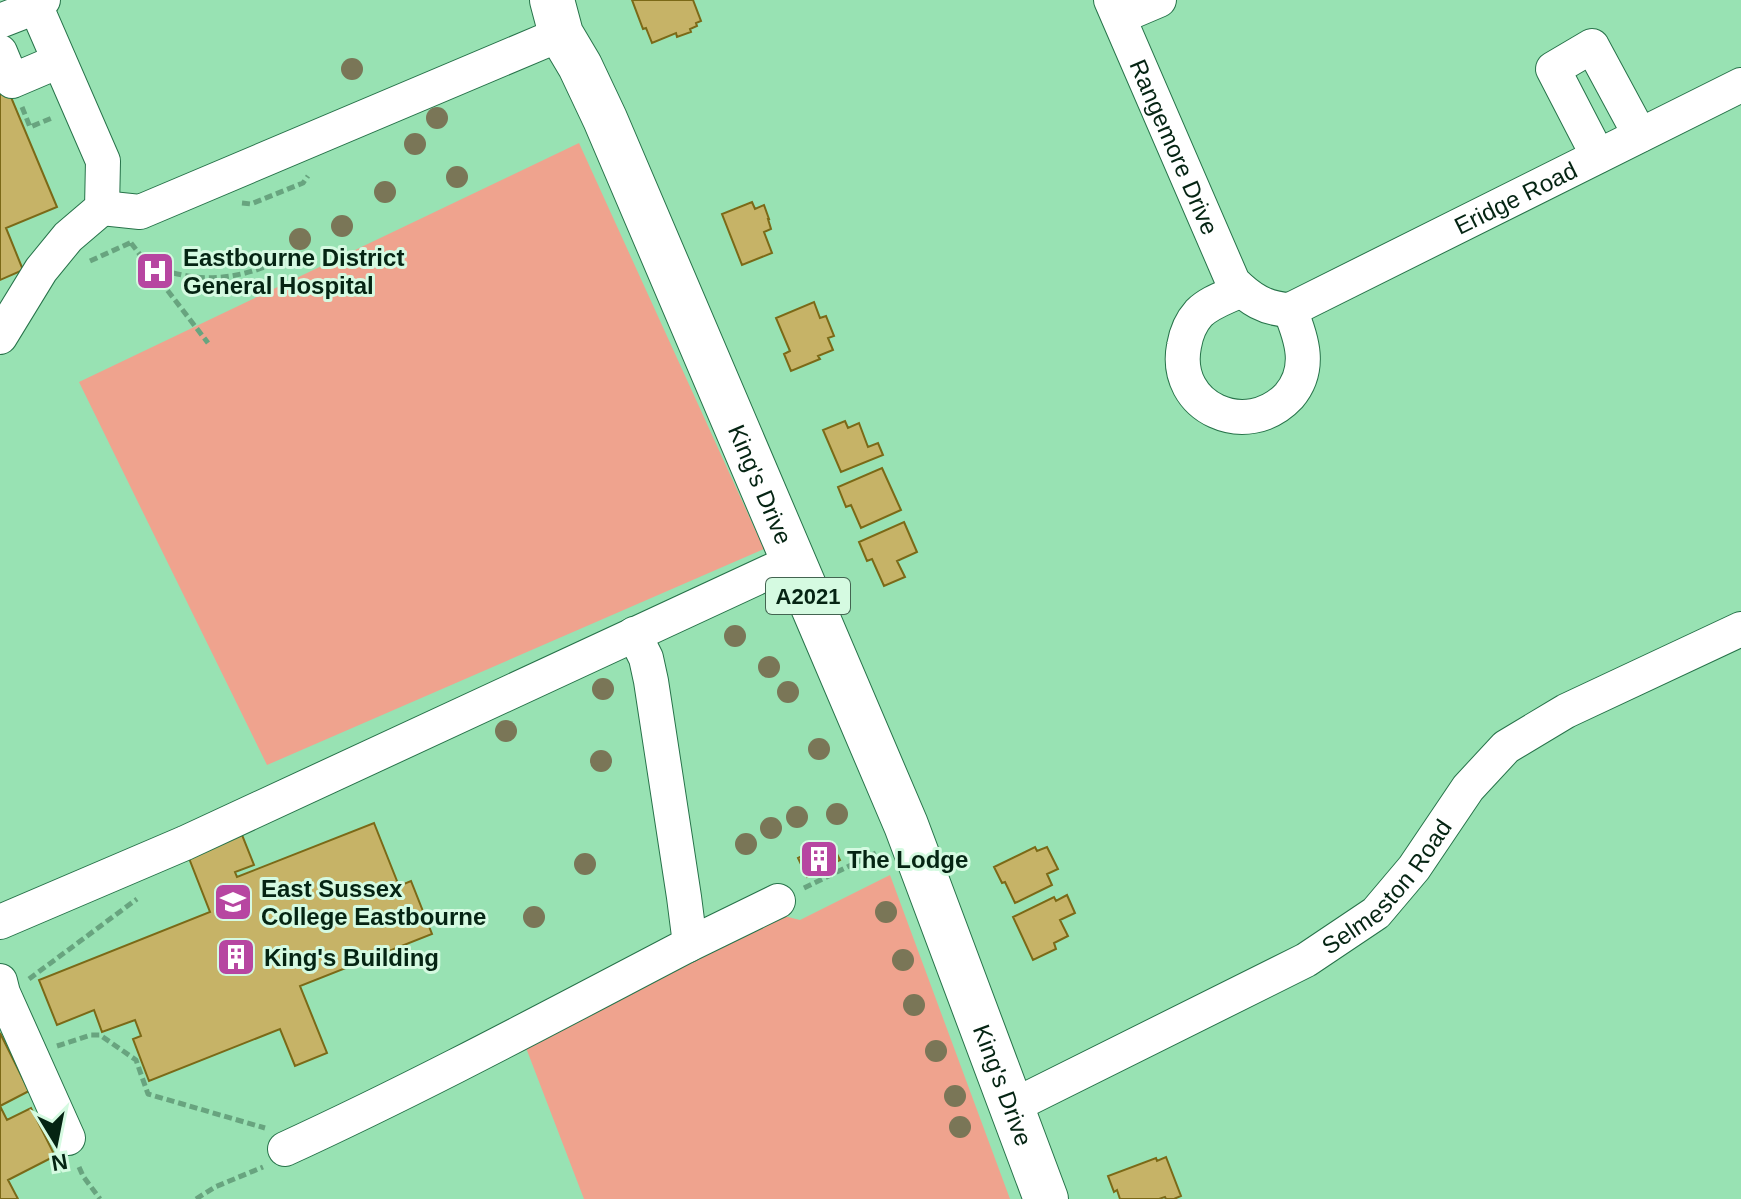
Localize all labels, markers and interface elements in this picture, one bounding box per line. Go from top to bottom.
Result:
street label: Rangemore Drive [1125,55,1224,239]
street label: Eridge Road [1450,156,1581,239]
place label: Eastbourne District General Hospital [183,244,404,299]
hospital icon: Eastbourne District General Hospital [134,250,176,292]
street label: King's Drive [723,420,798,548]
road number: A2021 [766,578,850,614]
street label: Selmeston Road [1316,814,1457,959]
building icon: The Lodge [798,838,840,880]
place label: The Lodge [847,846,968,873]
place label: East Sussex College Eastbourne [261,875,486,930]
school or university icon: East Sussex College Eastbourne [212,881,254,923]
building icon: King's Building [215,936,257,978]
place label: King's Building [264,944,439,971]
street label: King's Drive [968,1021,1038,1149]
north arrow [16,1103,96,1183]
text: N [49,1149,69,1176]

